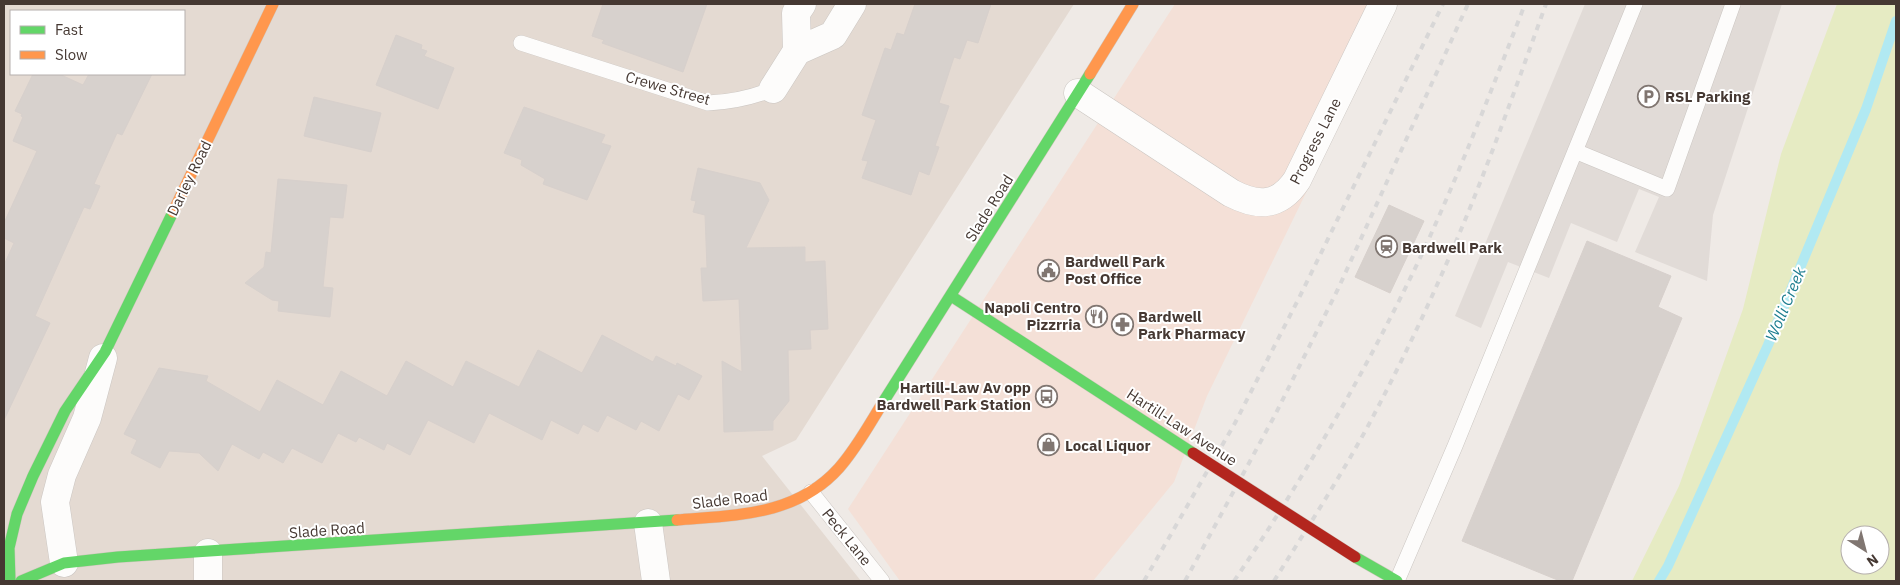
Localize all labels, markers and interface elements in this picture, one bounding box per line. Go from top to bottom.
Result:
legend [10,10,185,75]
text: Fast [55,20,83,39]
text: Slow [55,45,88,64]
street label: Crewe Street [623,67,713,109]
parking icon: RSL Parking [1637,84,1661,108]
place label: RSL Parking [1665,87,1751,106]
street label: Progress Lane [1285,95,1345,187]
street label: Darley Road [163,137,215,219]
street label: Slade Road [961,171,1017,245]
station icon: Bardwell Park [1374,235,1398,259]
place label: Bardwell Park [1402,238,1502,257]
place label: Bardwell Park Post Office [1065,252,1165,288]
public building icon: Bardwell Park Post Office [1037,258,1061,282]
water label: Wolli Creek [1760,263,1810,344]
place label: Napoli Centro Pizzrria [984,298,1081,334]
restaurant icon: Napoli Centro Pizzrria [1085,304,1109,328]
place label: Bardwell Park Pharmacy [1138,307,1246,343]
pharmacy icon: Bardwell Park Pharmacy [1110,313,1134,337]
place label: Hartill-Law Av opp Bardwell Park Station [877,378,1031,414]
bus stop icon: Hartill-Law Av opp Bardwell Park Station [1035,384,1059,408]
street label: Hartill-Law Avenue [1123,384,1241,470]
shop icon: Local Liquor [1037,433,1061,457]
place label: Local Liquor [1065,436,1150,455]
street label: Slade Road [691,485,769,513]
street label: Peck Lane [818,504,876,570]
street label: Slade Road [289,518,365,542]
north arrow [1840,525,1890,575]
text: N [1863,550,1882,571]

